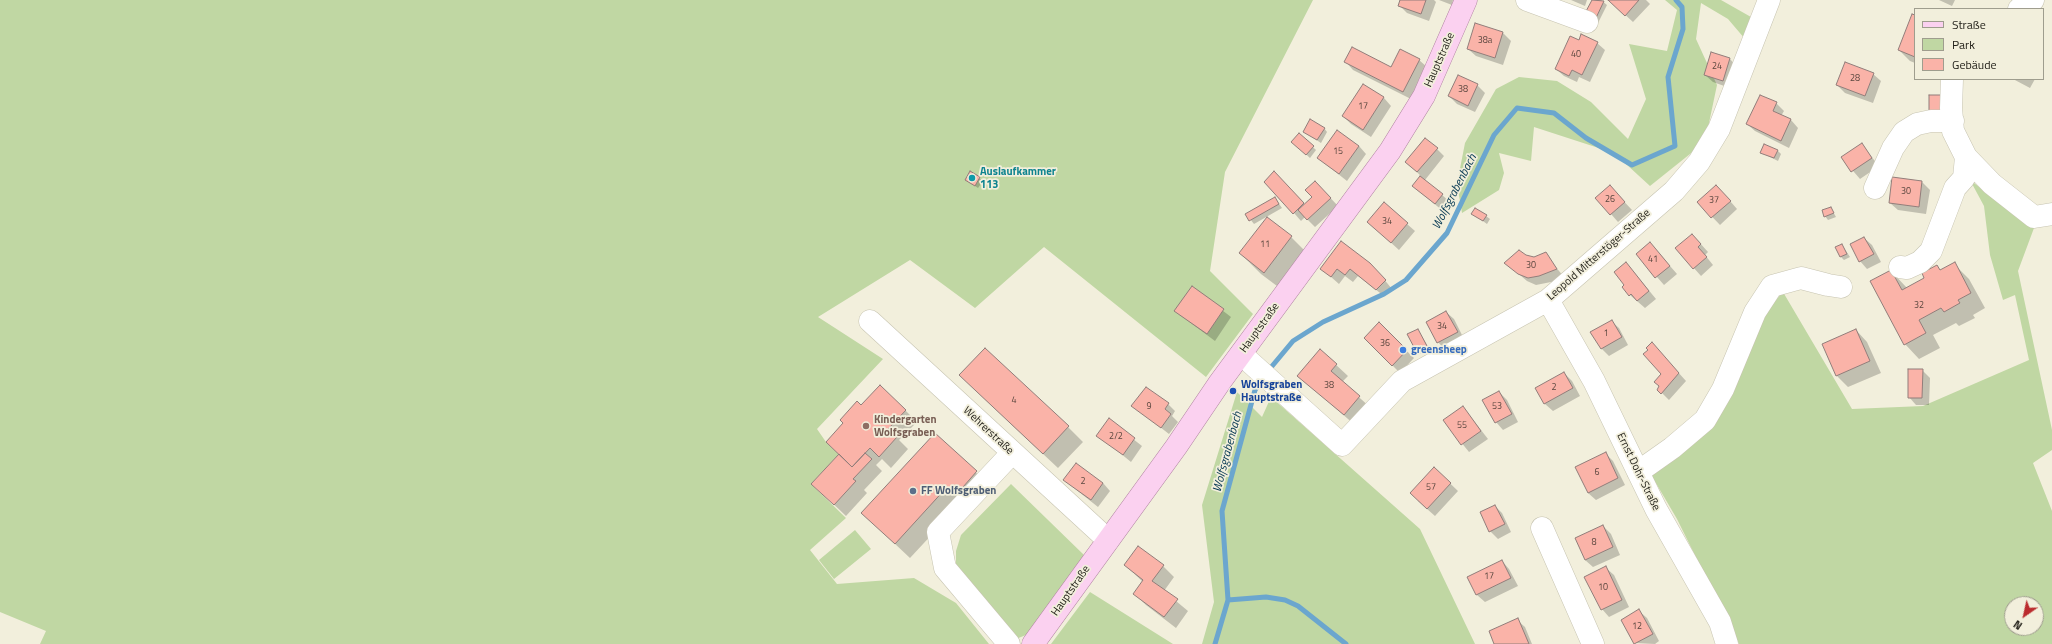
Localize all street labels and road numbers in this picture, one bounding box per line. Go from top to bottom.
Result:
street label: Hauptstraße [1422,31,1458,89]
street label: Leopold Mitterstöger-Straße [1545,207,1653,303]
street label: Hauptstraße [1237,300,1283,356]
street label: Wehrerstraße [960,404,1016,458]
street label: Ernst Dohr-Straße [1613,431,1663,513]
street label: Hauptstraße [1049,563,1093,619]

